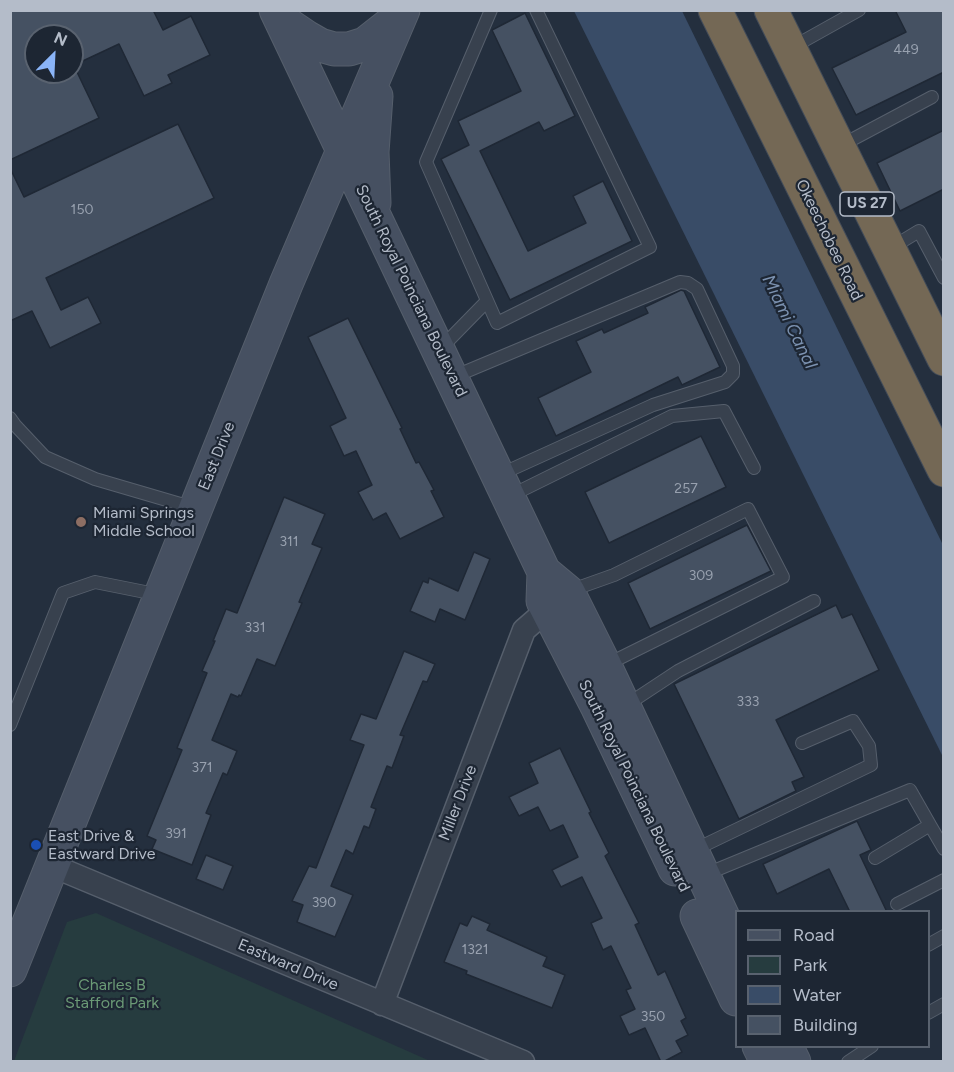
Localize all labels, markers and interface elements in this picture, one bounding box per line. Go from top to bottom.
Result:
north arrow [24,24,84,84]
text: N [51,28,70,50]
house number: 449 [893,42,919,58]
street label: Okeechobee Road [791,176,867,304]
street label: South Royal Poinciana Boulevard [351,182,471,400]
road number: US 27 [840,192,894,216]
house number: 150 [71,202,93,218]
water label: Miami Canal [757,271,821,373]
street label: East Drive [195,419,239,493]
house number: 257 [674,481,698,497]
place label: Miami Springs Middle School [93,503,195,541]
marker: Miami Springs Middle School [74,515,88,529]
house number: 311 [279,534,299,550]
house number: 309 [689,568,713,584]
house number: 331 [244,620,266,636]
street label: South Royal Poinciana Boulevard [574,677,694,895]
house number: 333 [737,694,759,710]
house number: 371 [192,760,212,776]
street label: Miller Drive [435,763,481,843]
place label: East Drive & Eastward Drive [48,826,155,864]
house number: 391 [165,826,187,842]
marker: East Drive & Eastward Drive [29,838,43,852]
house number: 390 [312,895,336,911]
legend [735,910,930,1048]
text: Road [793,924,834,946]
street label: Eastward Drive [235,935,341,995]
house number: 1321 [461,942,489,958]
text: Park [793,954,827,976]
park label: Charles B Stafford Park [65,975,159,1013]
text: Water [793,984,841,1006]
house number: 350 [641,1009,665,1025]
text: Building [793,1014,858,1036]

